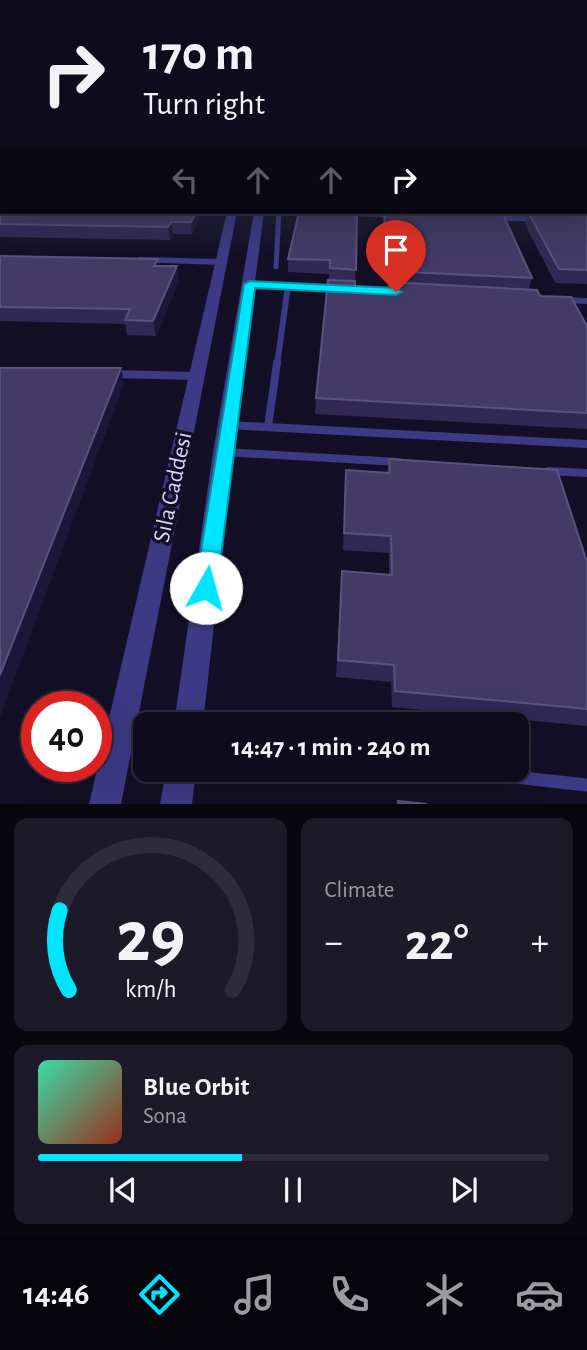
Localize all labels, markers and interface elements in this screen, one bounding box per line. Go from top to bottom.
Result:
icon: right [28,28,119,119]
text: 170 m [143,30,254,79]
text: Turn right [143,88,265,120]
icon: left [166,161,204,199]
icon: ahead [239,161,277,199]
icon: ahead [312,161,350,199]
icon: right [385,161,423,199]
pin [366,220,426,292]
icon: arrive [377,231,415,269]
street label: Sıla Caddesi [150,430,196,545]
position arrow [169,551,243,625]
speed limit sign: 40 [21,691,112,782]
text: 14:47 · 1 min · 240 m [232,734,430,760]
text: Climate [325,879,394,902]
text: 29 [116,903,185,976]
text: 22° [405,917,469,969]
text: − [325,924,343,962]
text: + [531,924,549,962]
text: km/h [124,977,176,1002]
text: Blue Orbit [143,1074,249,1100]
text: Sona [143,1105,187,1128]
icon: previous [104,1171,142,1209]
icon: pause [274,1171,312,1209]
icon: next [445,1171,483,1209]
icon: directions [135,1270,184,1319]
icon: music [230,1270,279,1319]
icon: phone [325,1270,374,1319]
icon: climate [420,1270,469,1319]
icon: car [515,1270,564,1319]
text: 14:46 [23,1278,89,1310]

